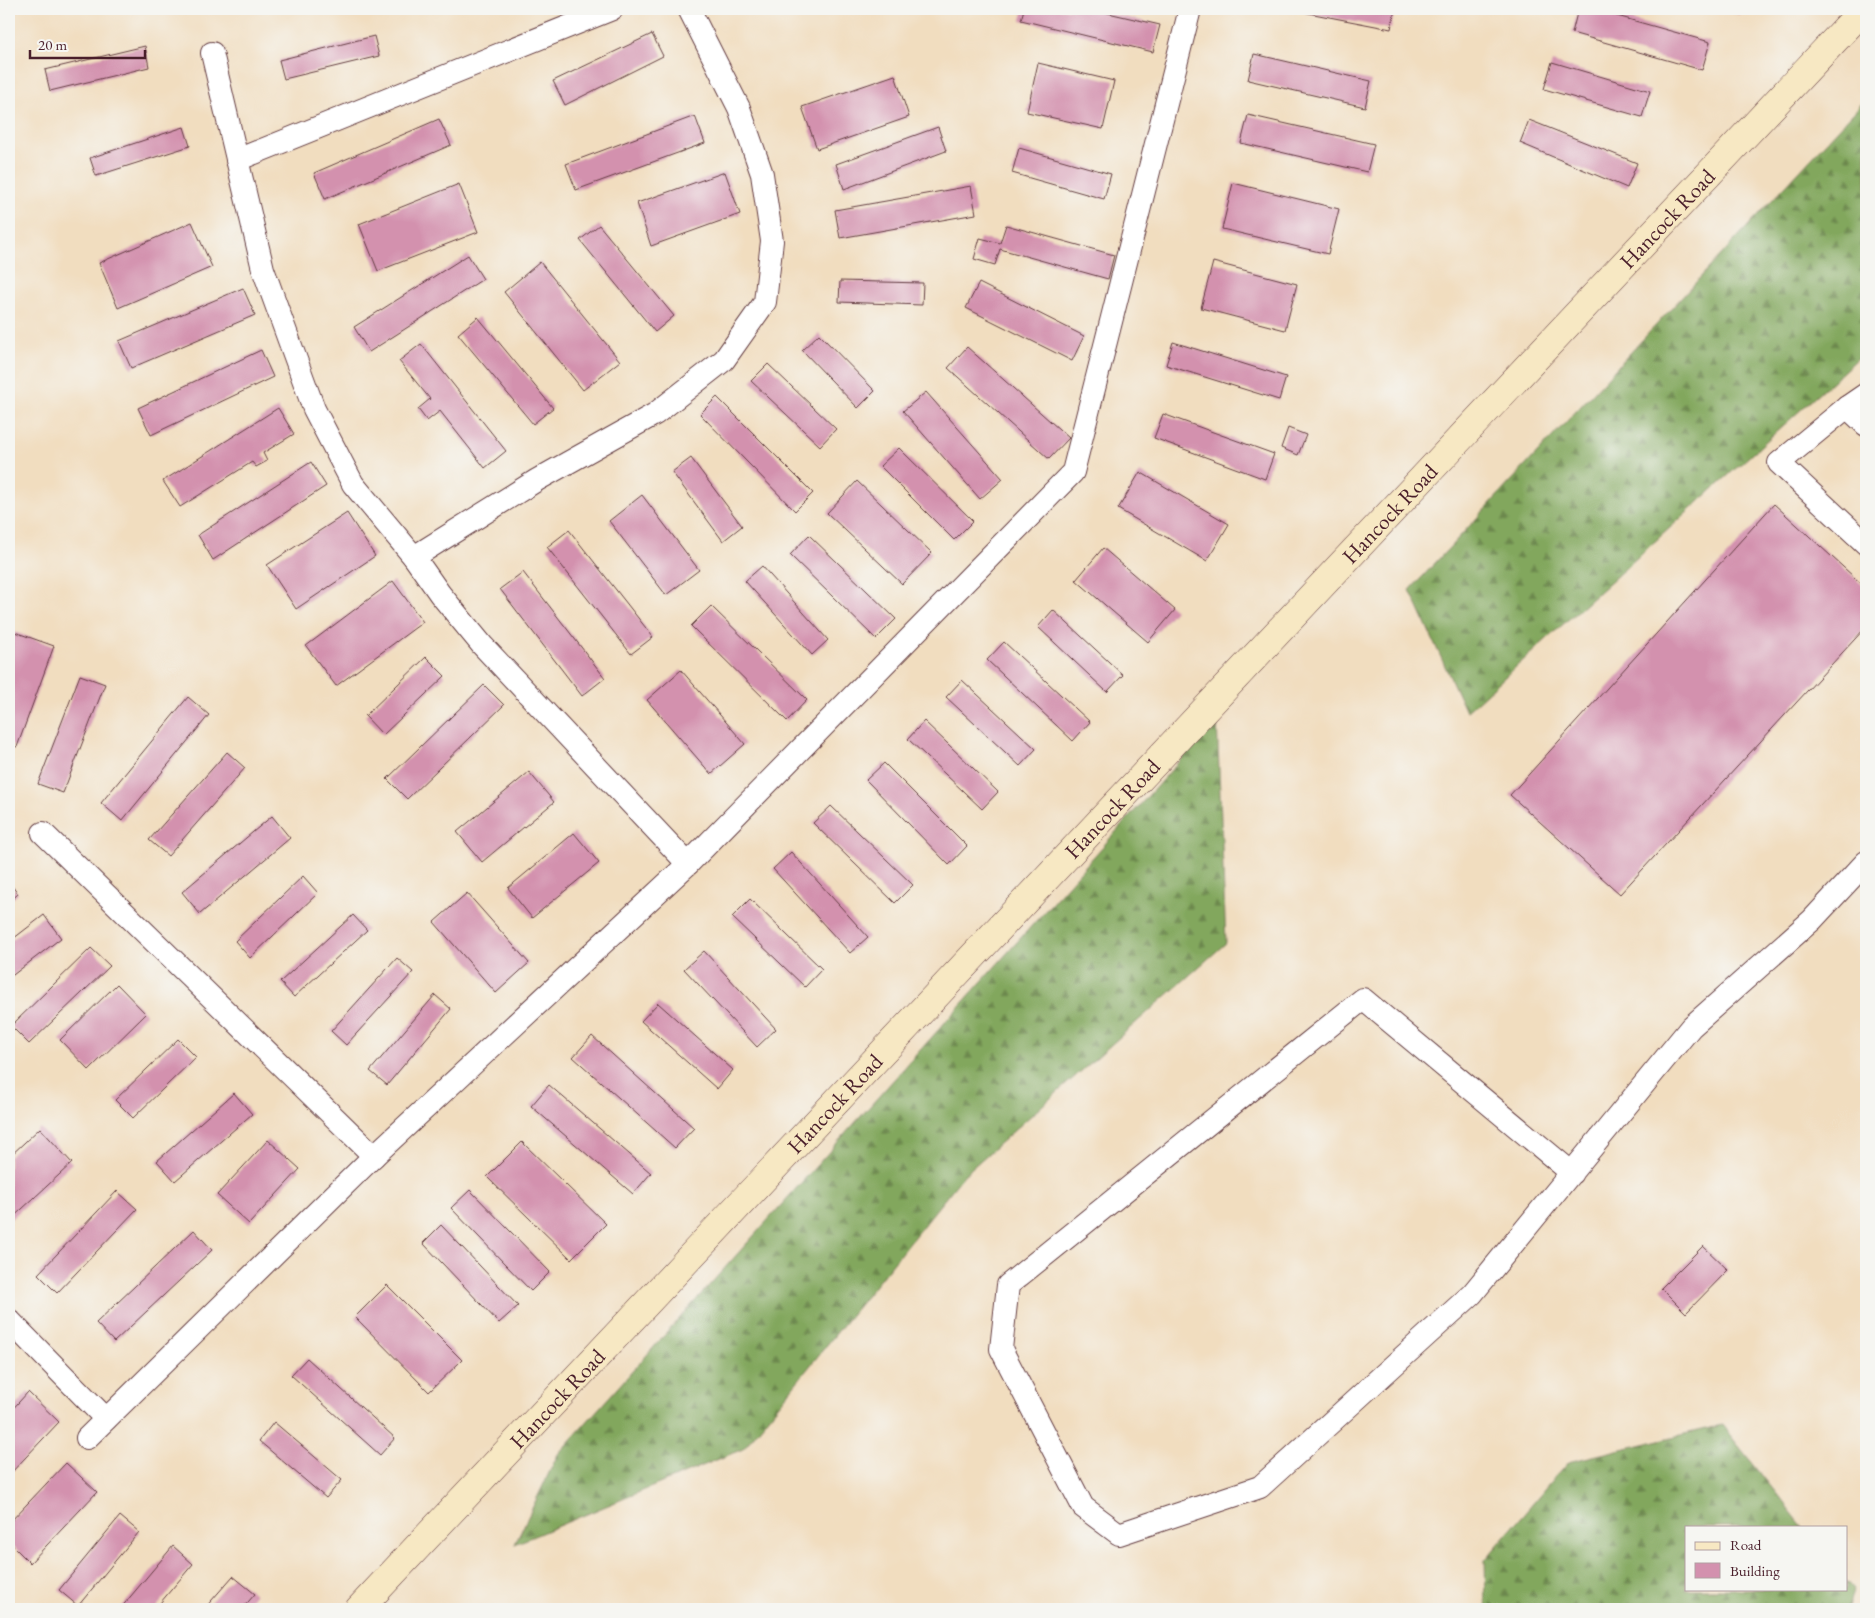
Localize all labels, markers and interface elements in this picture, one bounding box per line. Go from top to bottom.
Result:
scale bar [30,28,145,60]
text: 20 m [38,35,67,54]
street label: Hancock Road [1613,162,1722,275]
street label: Hancock Road [1335,457,1444,570]
street label: Hancock Road [1058,752,1167,865]
street label: Hancock Road [780,1047,889,1160]
street label: Hancock Road [503,1342,612,1455]
legend [1685,1526,1848,1590]
text: Road [1730,1535,1762,1554]
text: Building [1730,1561,1780,1580]

